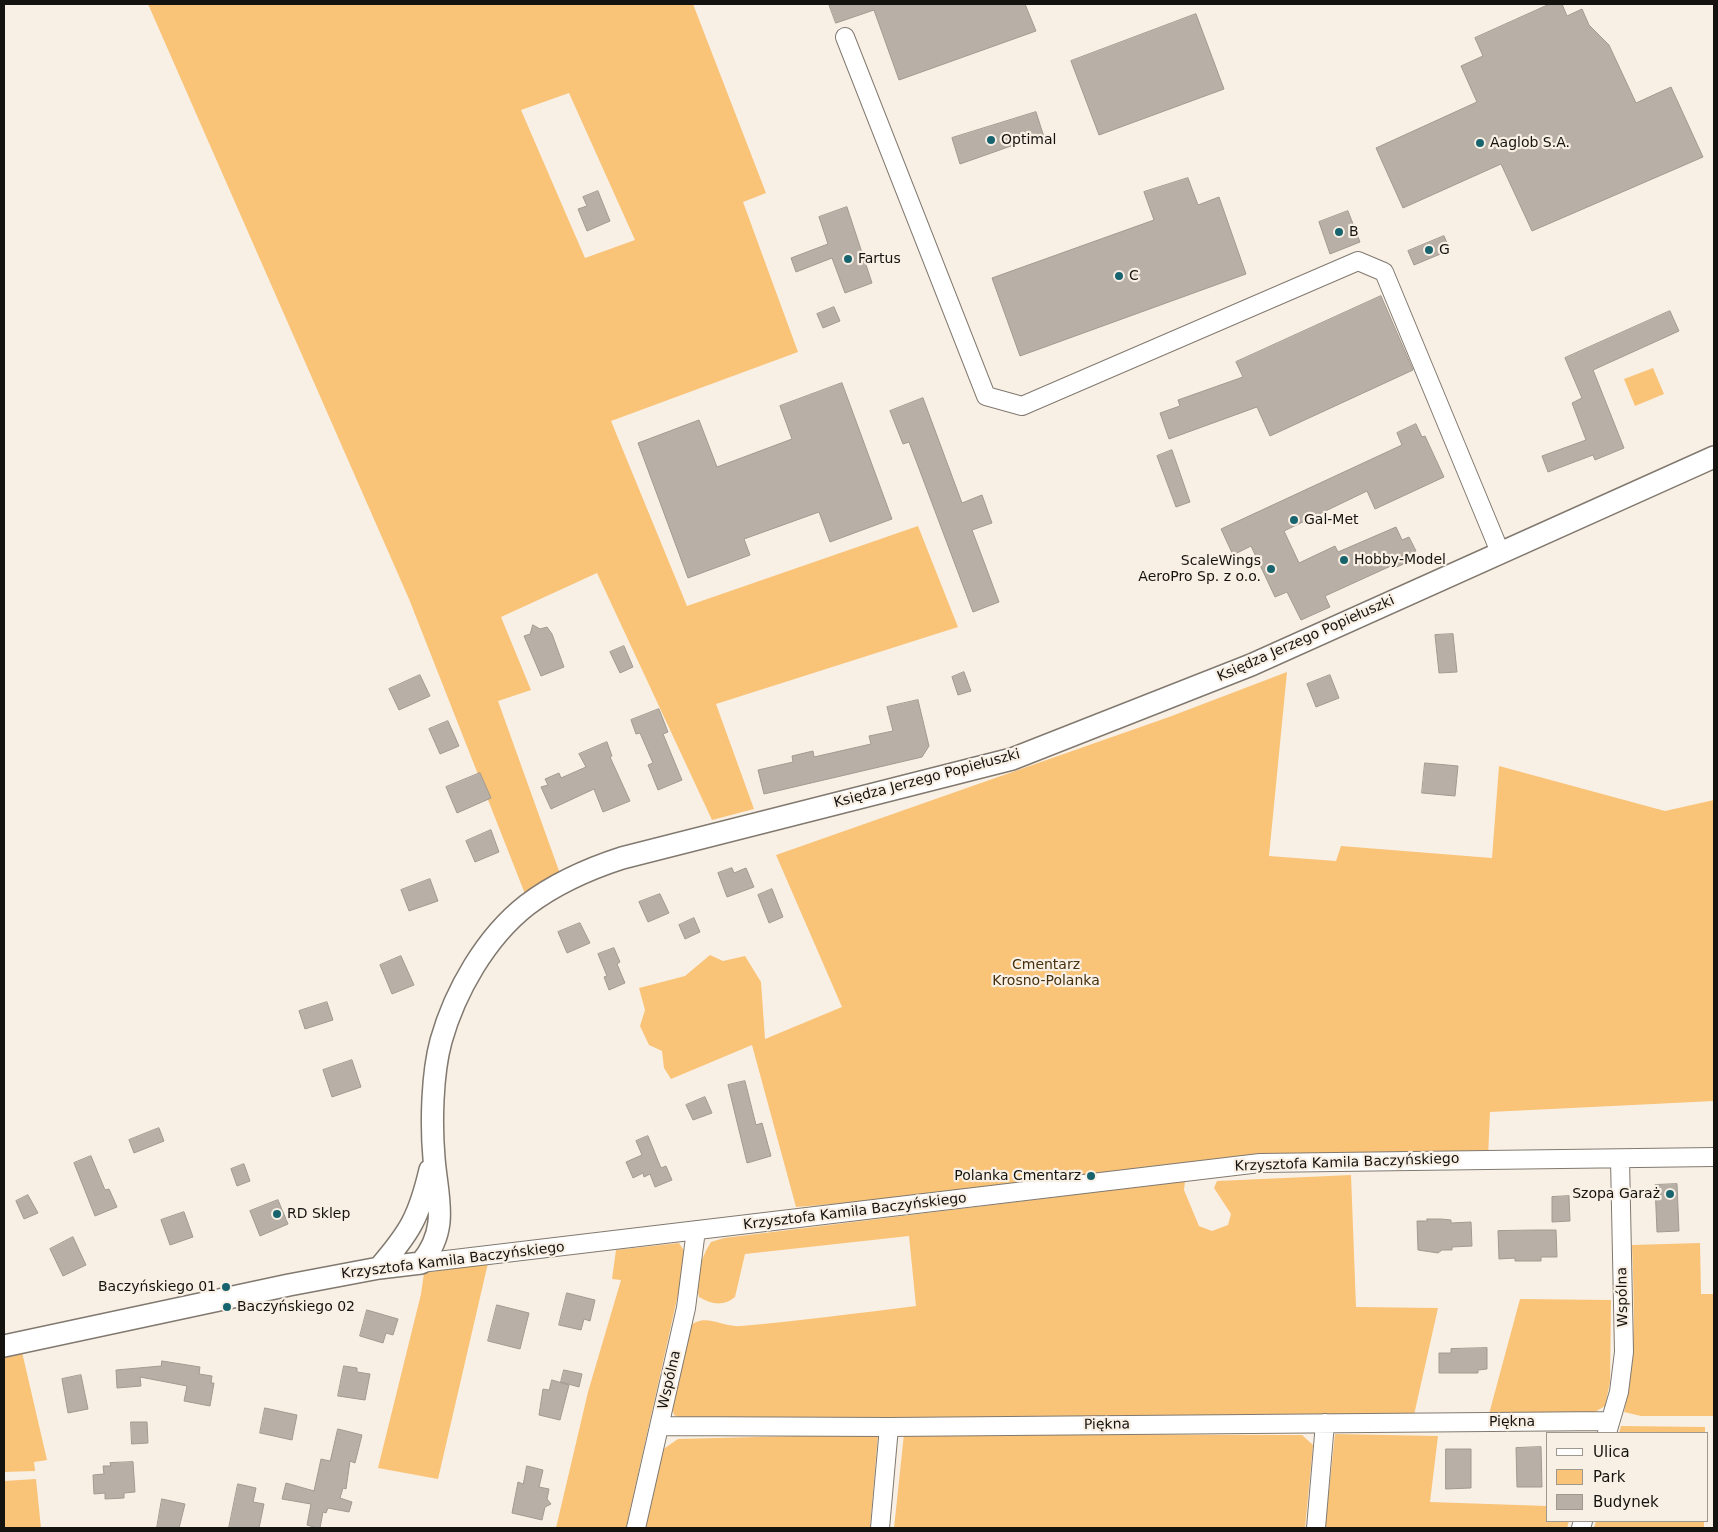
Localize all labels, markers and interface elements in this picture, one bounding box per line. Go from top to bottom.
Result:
place label: Optimal [1001,132,1056,148]
marker: Optimal [985,134,997,146]
place label: Aaglob S.A. [1490,135,1570,151]
marker: Aaglob S.A. [1474,137,1486,149]
place label: B [1349,224,1359,240]
marker: B [1333,226,1345,238]
place label: G [1439,242,1450,258]
marker: G [1423,244,1435,256]
place label: Fartus [858,251,901,267]
marker: Fartus [842,253,854,265]
place label: C [1129,268,1139,284]
marker: C [1113,270,1125,282]
place label: Gal-Met [1304,512,1359,528]
marker: Gal-Met [1288,514,1300,526]
place label: Hobby-Model [1354,552,1446,568]
place label: ScaleWings AeroPro Sp. z o.o. [1138,553,1261,586]
marker: Hobby-Model [1338,554,1350,566]
marker: ScaleWings AeroPro Sp. z o.o. [1265,563,1277,575]
street label: Księdza Jerzego Popiełuszki [1215,592,1397,686]
street label: Księdza Jerzego Popiełuszki [832,746,1022,812]
park label: Cmentarz Krosno-Polanka [992,957,1100,990]
street label: Krzysztofa Kamila Baczyńskiego [1234,1151,1460,1175]
place label: Polanka Cmentarz [954,1168,1081,1184]
marker: Polanka Cmentarz [1085,1170,1097,1182]
place label: Szopa Garaż [1572,1186,1660,1202]
marker: Szopa Garaż [1664,1188,1676,1200]
street label: Krzysztofa Kamila Baczyńskiego [742,1190,968,1234]
place label: RD Sklep [287,1206,350,1222]
marker: RD Sklep [271,1208,283,1220]
street label: Krzysztofa Kamila Baczyńskiego [340,1239,566,1283]
street label: Wspólna [1614,1267,1632,1327]
place label: Baczyńskiego 01 [98,1279,216,1295]
marker: Baczyńskiego 01 [220,1281,232,1293]
place label: Baczyńskiego 02 [237,1299,355,1315]
marker: Baczyńskiego 02 [221,1301,233,1313]
street label: Wspólna [655,1349,685,1411]
street label: Piękna [1489,1414,1535,1430]
street label: Piękna [1084,1416,1130,1434]
legend [1546,1432,1708,1522]
text: Ulica [1593,1443,1630,1461]
text: Park [1593,1468,1625,1486]
text: Budynek [1593,1493,1659,1511]

